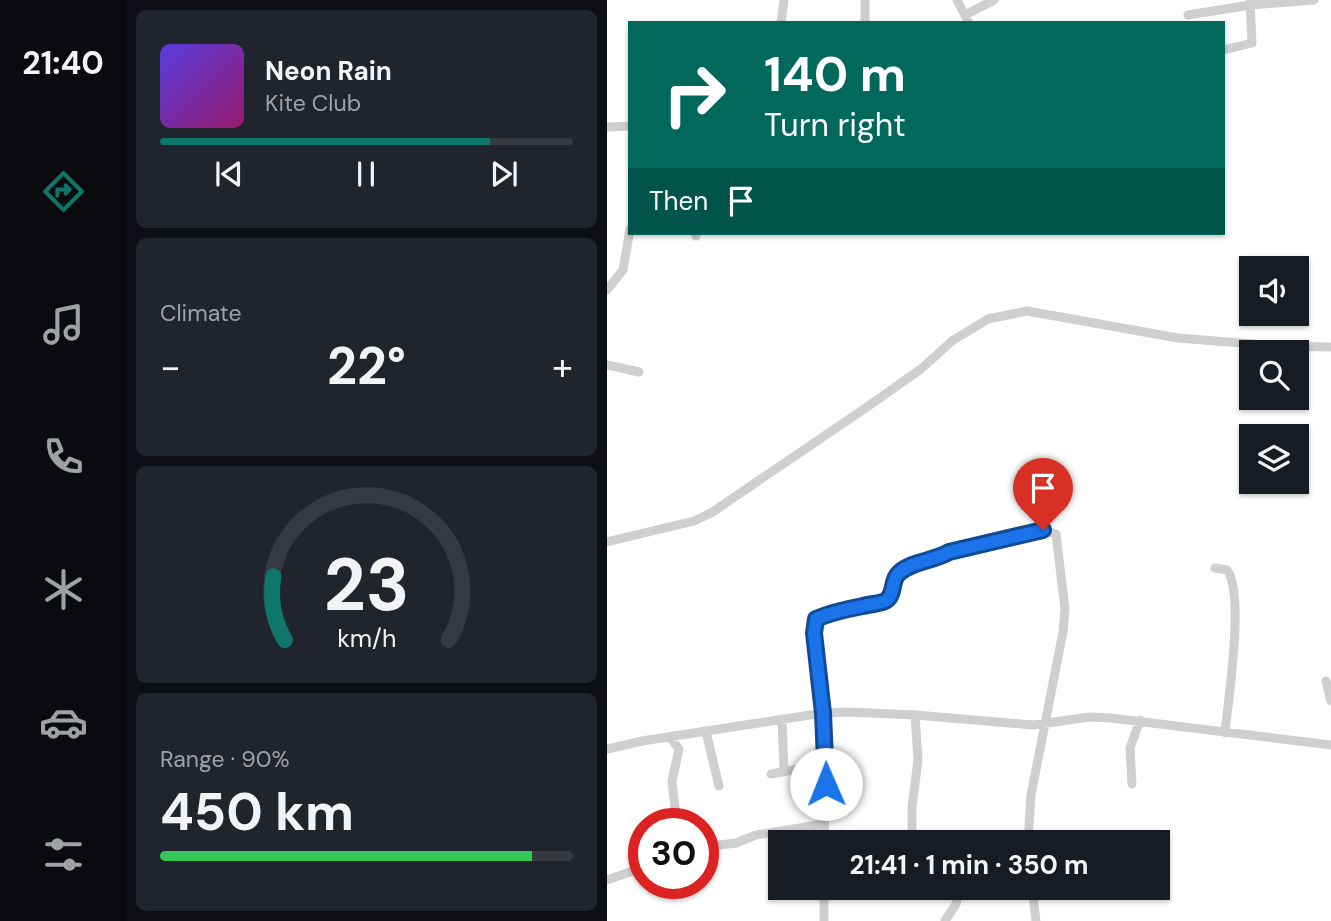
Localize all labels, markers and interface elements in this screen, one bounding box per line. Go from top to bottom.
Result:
text: 21:40 [22,42,104,84]
text: 140 m [764,42,906,106]
icon: right [649,49,740,140]
text: Neon Rain [265,54,392,88]
text: Kite Club [265,88,361,118]
text: Turn right [764,104,906,146]
icon: previous [210,155,248,193]
icon: pause [347,155,385,193]
icon: next [485,155,523,193]
icon: directions [39,167,88,216]
icon: arrive [722,182,760,220]
text: Then [649,184,708,218]
map controls [1239,256,1309,494]
button: sound [1239,256,1309,326]
text: Climate [160,298,242,328]
icon: music [39,300,88,349]
text: 22° [327,332,406,400]
button: search [1239,340,1309,410]
text: − [160,342,181,392]
text: + [552,342,573,392]
button: layers [1239,424,1309,494]
icon: phone [39,432,88,481]
pin [1013,458,1073,530]
icon: arrive [1024,469,1062,507]
text: 23 [324,539,409,634]
icon: climate [39,565,88,614]
text: km/h [337,622,396,655]
icon: car [39,698,88,747]
text: Range · 90% [160,744,290,774]
position arrow [789,747,863,821]
text: 450 km [160,778,354,846]
speed limit sign: 30 [628,808,719,899]
icon: filters [39,830,88,879]
text: 21:41 · 1 min · 350 m [850,848,1088,882]

